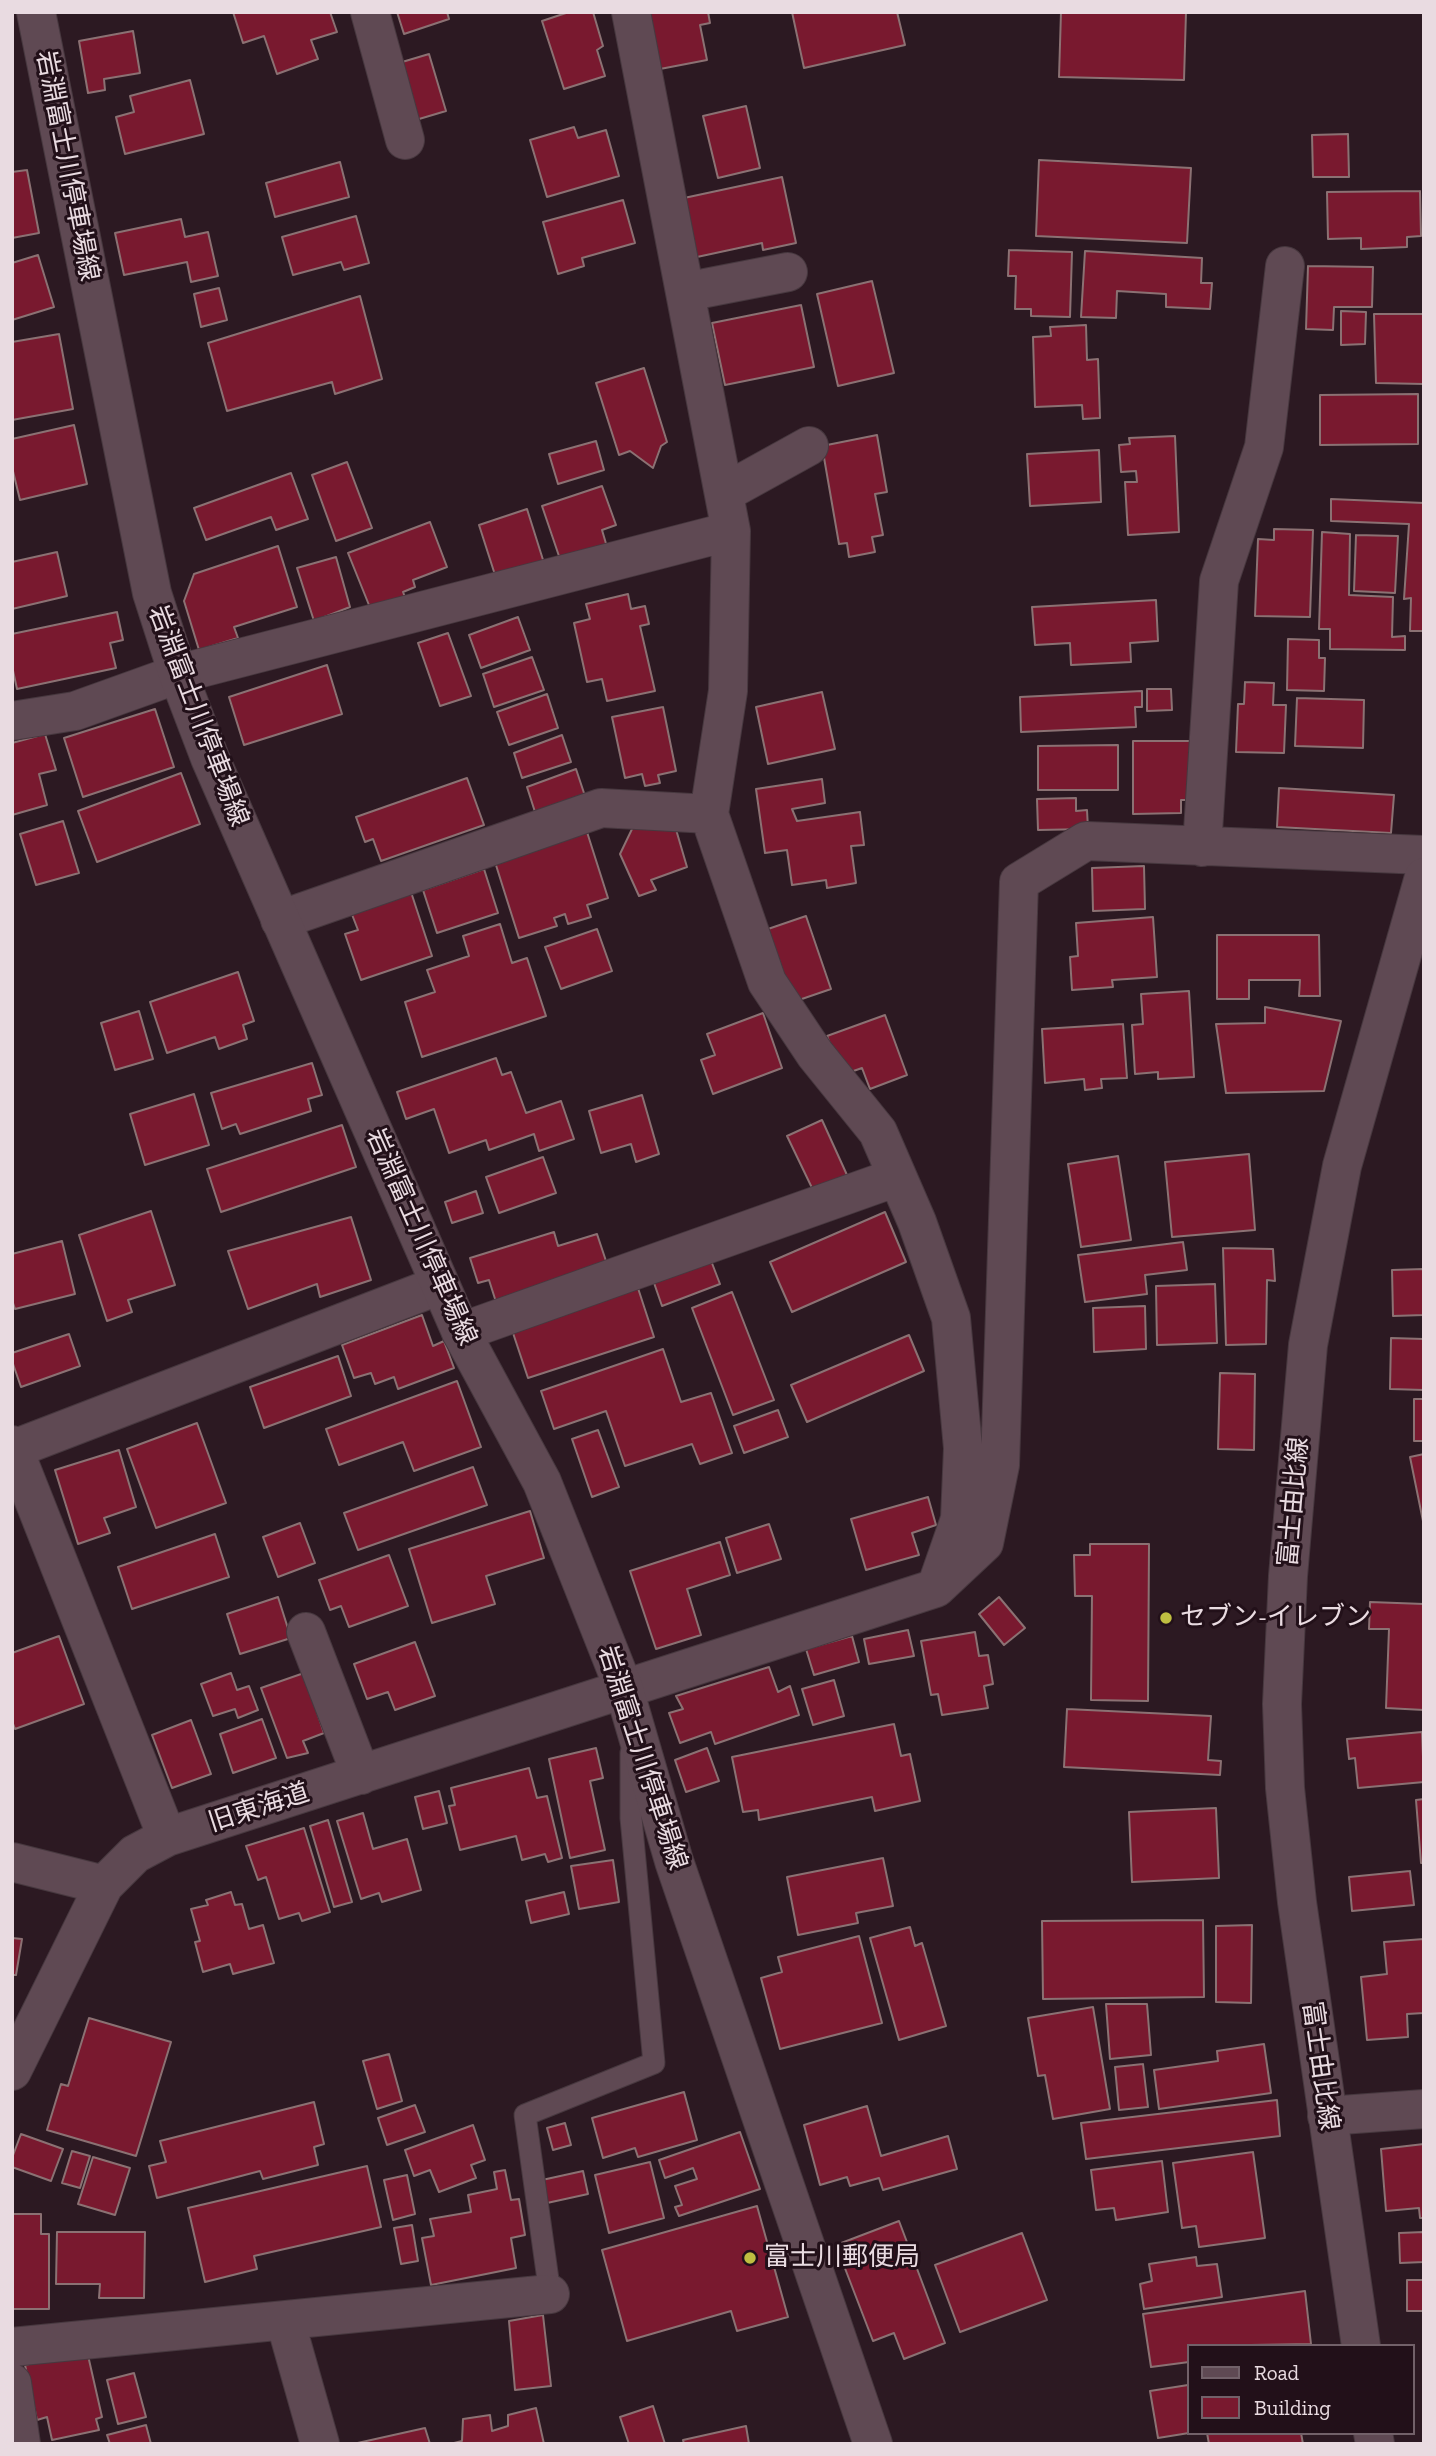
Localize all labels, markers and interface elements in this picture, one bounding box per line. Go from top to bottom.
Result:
street label: 岩淵富士川停車場線 [29,48,105,284]
street label: 岩淵富士川停車場線 [142,601,254,831]
street label: 岩淵富士川停車場線 [359,1124,483,1350]
street label: 富士由比線 [1273,1436,1315,1568]
place label: セブン-イレブン [1180,1602,1371,1634]
marker: セブン-イレブン [1158,1610,1174,1626]
street label: 岩淵富士川停車場線 [591,1642,693,1874]
street label: 旧東海道 [205,1777,313,1839]
street label: 富士由比線 [1296,1999,1344,2133]
place label: 富士川郵便局 [764,2242,920,2274]
marker: 富士川郵便局 [742,2250,758,2266]
legend [1188,2344,1415,2435]
text: Road [1254,2360,1299,2385]
text: Building [1254,2395,1331,2420]

